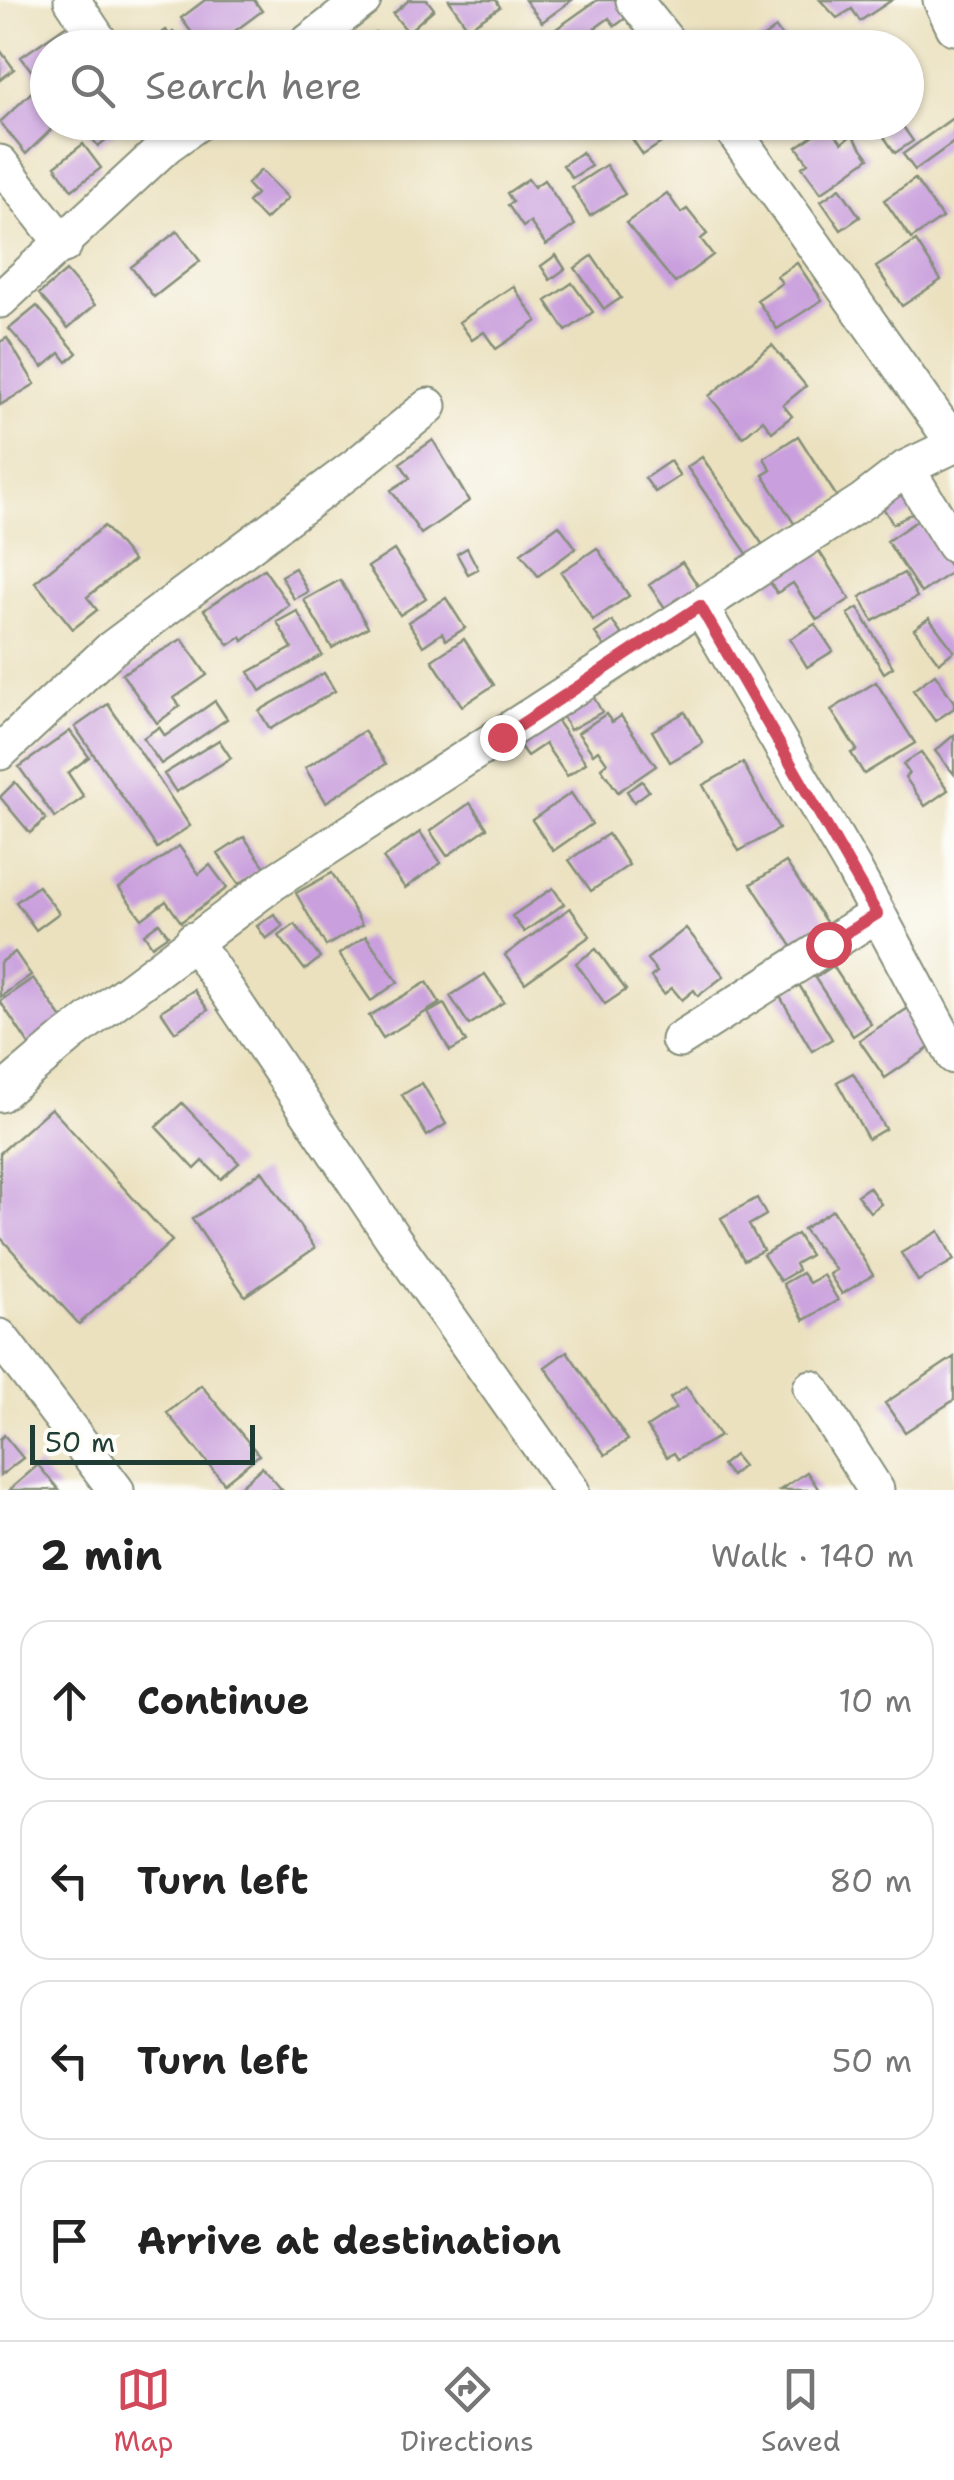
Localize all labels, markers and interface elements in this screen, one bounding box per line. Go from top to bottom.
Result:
search box [30,30,924,140]
icon: search [65,58,120,113]
text: Search here [145,60,362,111]
route end [480,715,526,761]
route start [806,922,852,968]
scale bar [30,1420,255,1464]
text: 50 m [45,1423,115,1461]
text: 2 min [40,1527,162,1583]
text: Walk · 140 m [711,1534,914,1577]
icon: ahead [42,1673,97,1728]
text: Continue [137,1675,309,1726]
text: 10 m [839,1679,912,1722]
icon: left [42,1853,97,1908]
text: Turn left [137,1855,309,1906]
text: 80 m [829,1859,912,1902]
icon: left [42,2033,97,2088]
text: Turn left [137,2035,309,2086]
text: 50 m [832,2039,912,2082]
icon: arrive [42,2213,97,2268]
text: Arrive at destination [137,2215,561,2266]
tab: Map [114,2362,173,2460]
tab: Directions [400,2362,534,2460]
tab: Saved [761,2362,840,2460]

